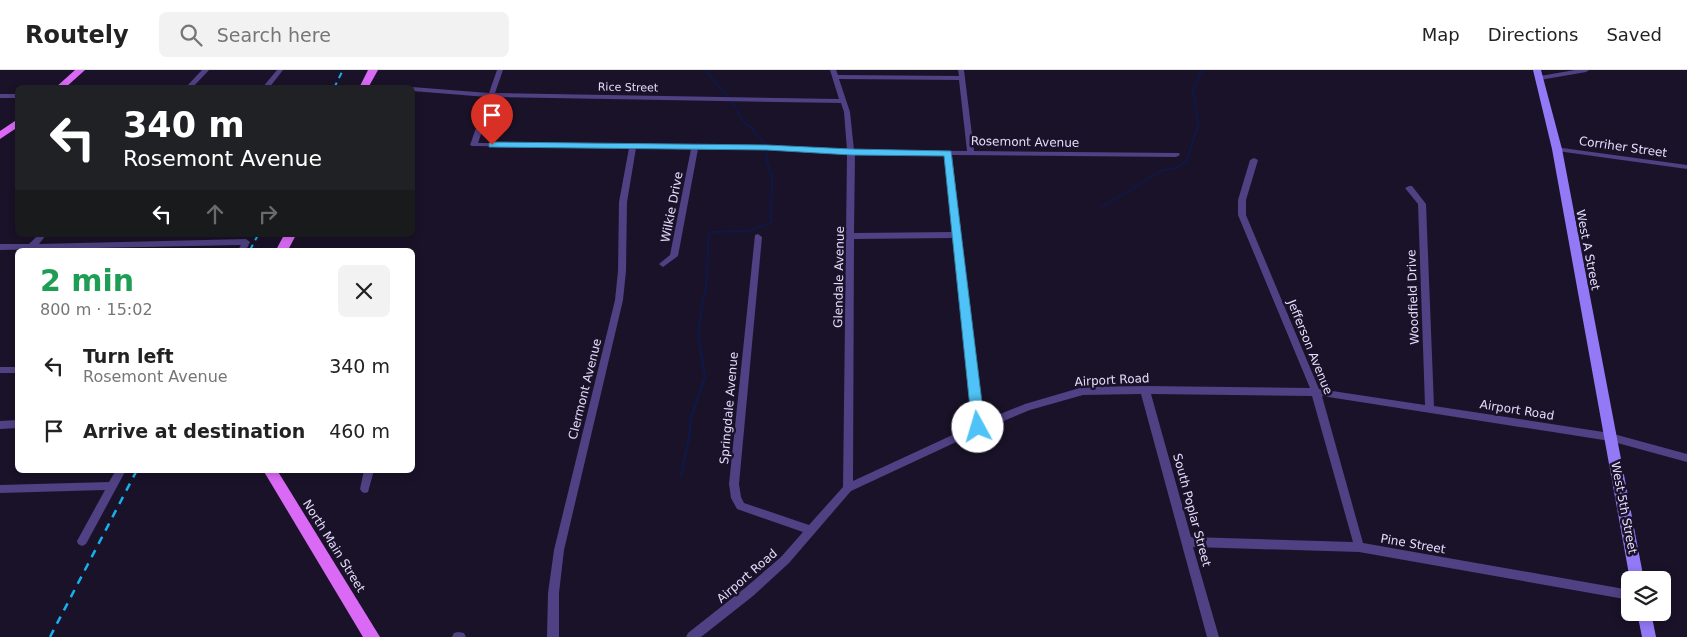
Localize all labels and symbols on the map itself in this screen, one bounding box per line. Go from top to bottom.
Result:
street label: Rice Street [598,80,659,95]
pin [471,94,513,145]
street label: Rosemont Avenue [971,134,1079,150]
street label: Corriher Street [1578,134,1668,160]
street label: Wilkie Drive [658,170,686,244]
street label: West A Street [1573,209,1603,292]
street label: Glendale Avenue [831,226,847,328]
street label: Woodfield Drive [1404,249,1422,345]
street label: Jefferson Avenue [1284,297,1335,396]
street label: Clermont Avenue [566,337,604,441]
street label: Springdale Avenue [717,351,741,465]
street label: Airport Road [1074,371,1150,389]
street label: Airport Road [1479,397,1555,423]
position arrow [951,400,1003,452]
street label: South Poplar Street [1170,452,1214,568]
street label: West 5th Street [1608,461,1640,556]
street label: North Main Street [300,497,368,595]
street label: Pine Street [1379,531,1447,557]
street label: Airport Road [714,546,780,606]

